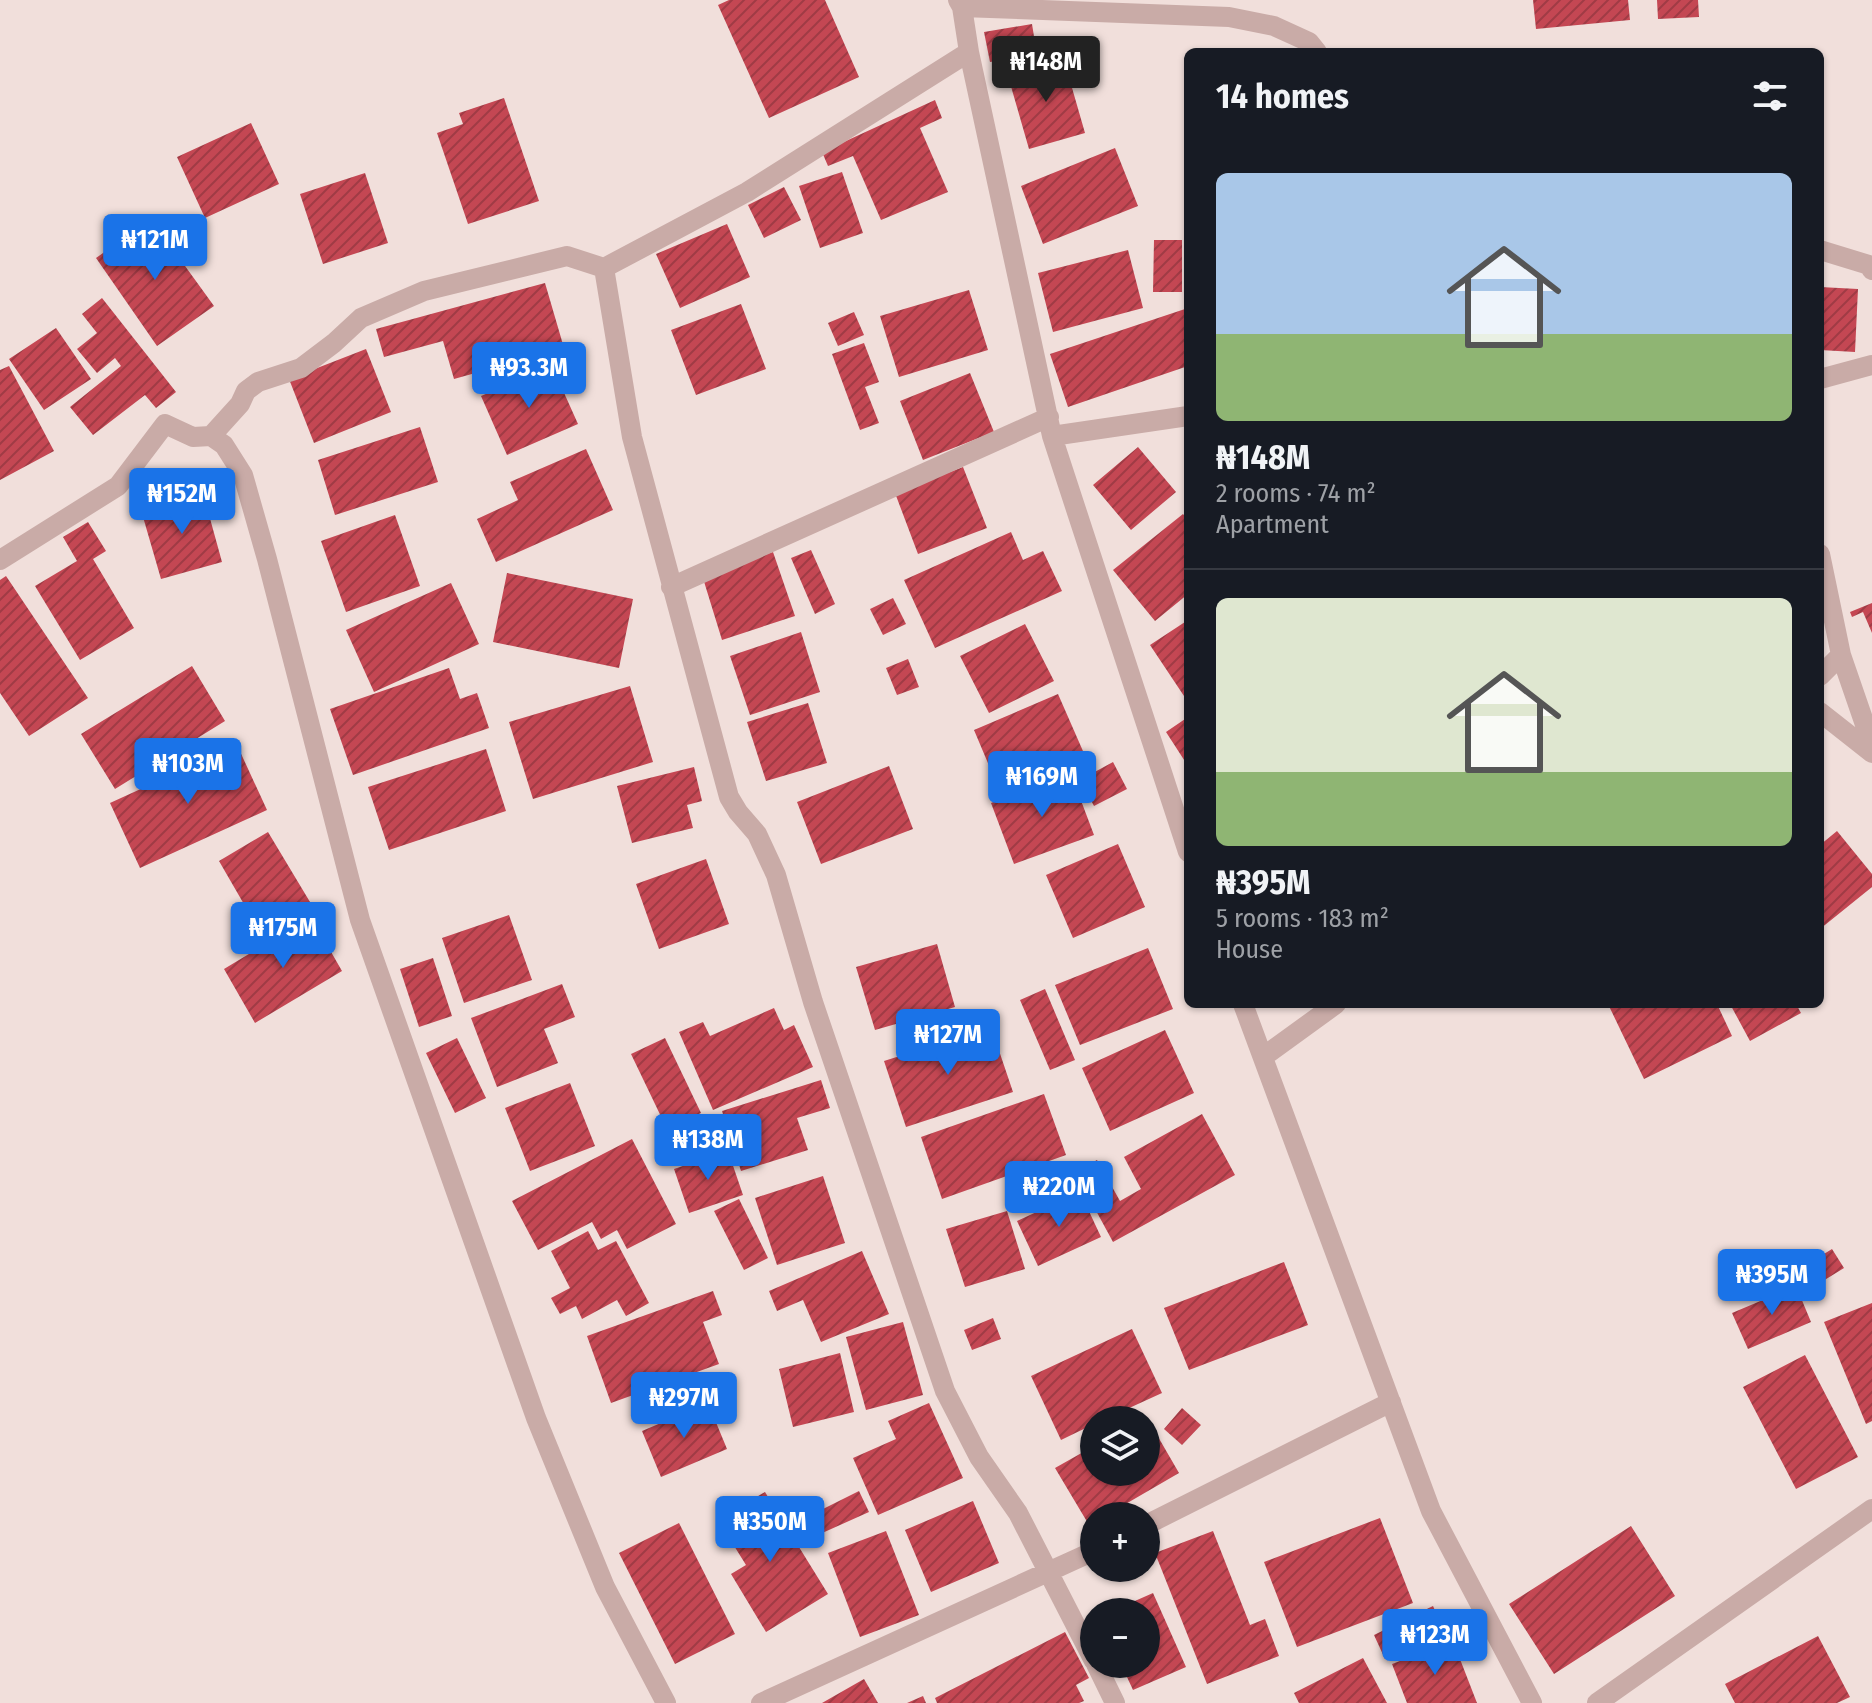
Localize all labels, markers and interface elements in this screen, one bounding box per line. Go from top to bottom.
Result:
pin: ₦148M [990,36,1102,104]
text: ₦148M [1010,46,1082,77]
icon: filters [1748,74,1792,118]
text: 14 homes [1216,76,1349,117]
pin: ₦121M [99,214,211,282]
text: ₦121M [121,224,189,255]
icon: home [1432,225,1576,369]
pin: ₦93.3M [464,342,594,410]
text: ₦93.3M [490,352,568,383]
text: ₦148M [1216,437,1310,478]
pin: ₦152M [126,468,238,536]
text: ₦152M [147,478,217,509]
text: 2 rooms · 74 m² [1216,478,1376,509]
text: Apartment [1216,509,1329,540]
icon: home [1432,650,1576,794]
pin: ₦103M [132,738,244,806]
text: ₦103M [152,748,224,779]
pin: ₦169M [986,751,1098,819]
text: ₦169M [1006,761,1078,792]
text: ₦395M [1216,862,1311,903]
pin: ₦175M [227,902,339,970]
text: 5 rooms · 183 m² [1216,903,1389,934]
text: ₦175M [249,912,317,943]
text: House [1216,934,1283,965]
pin: ₦127M [892,1009,1004,1077]
text: ₦127M [914,1019,982,1050]
pin: ₦138M [652,1114,764,1182]
text: ₦138M [672,1124,744,1155]
pin: ₦220M [1003,1161,1115,1229]
text: ₦220M [1023,1171,1095,1202]
pin: ₦395M [1716,1249,1828,1317]
text: ₦395M [1736,1259,1808,1290]
pin: ₦297M [628,1372,740,1440]
text: ₦297M [649,1382,719,1413]
map controls [1080,1406,1160,1678]
button: layers [1080,1406,1160,1486]
pin: ₦350M [714,1496,826,1564]
button: + [1080,1502,1160,1582]
text: ₦350M [733,1506,807,1537]
button: − [1080,1598,1160,1678]
pin: ₦123M [1379,1609,1491,1677]
text: ₦123M [1400,1619,1470,1650]

